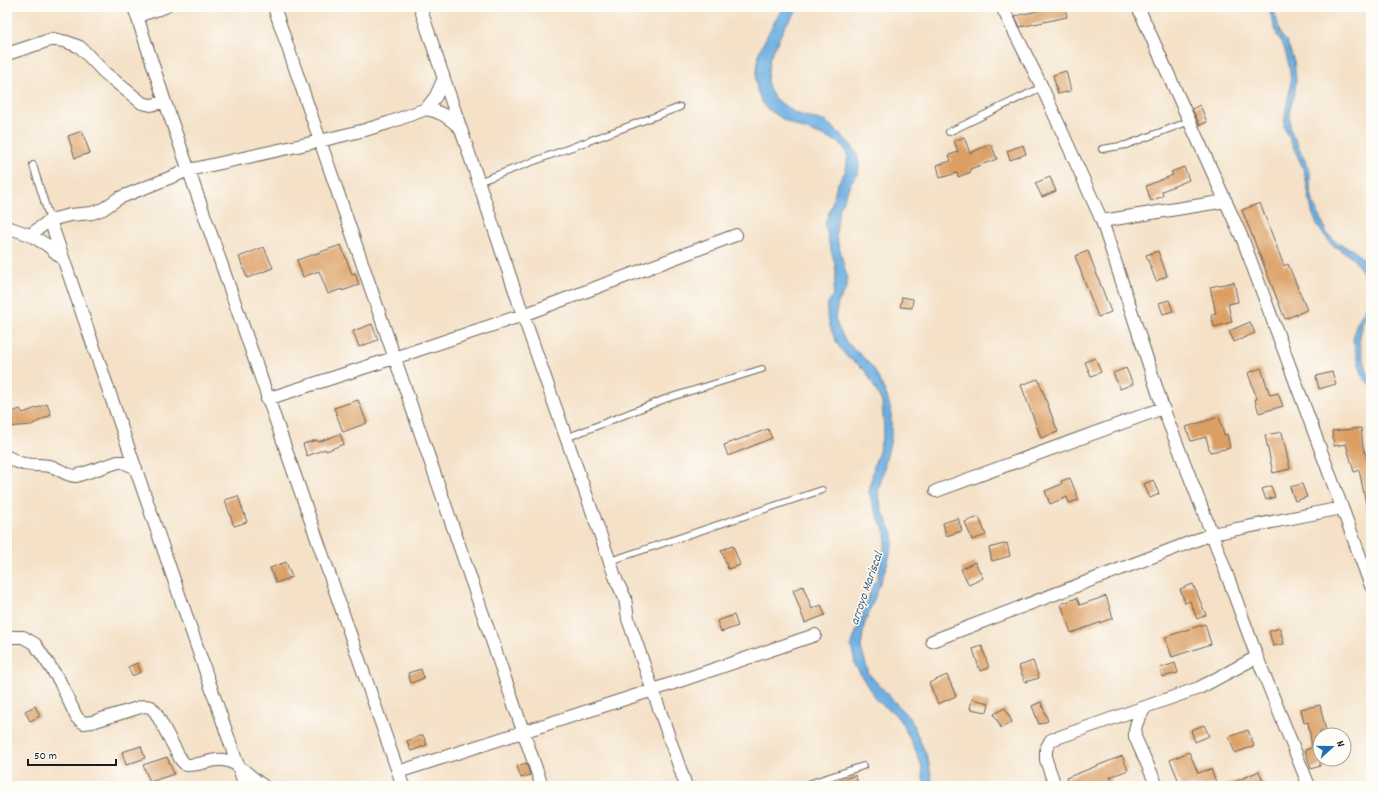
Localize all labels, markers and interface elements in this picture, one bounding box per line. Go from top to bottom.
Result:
water label: arroyo Mariscal [846,549,889,628]
north arrow [1312,727,1352,767]
text: N [1331,739,1348,750]
scale bar [28,741,116,767]
text: 50 m [34,748,57,765]

